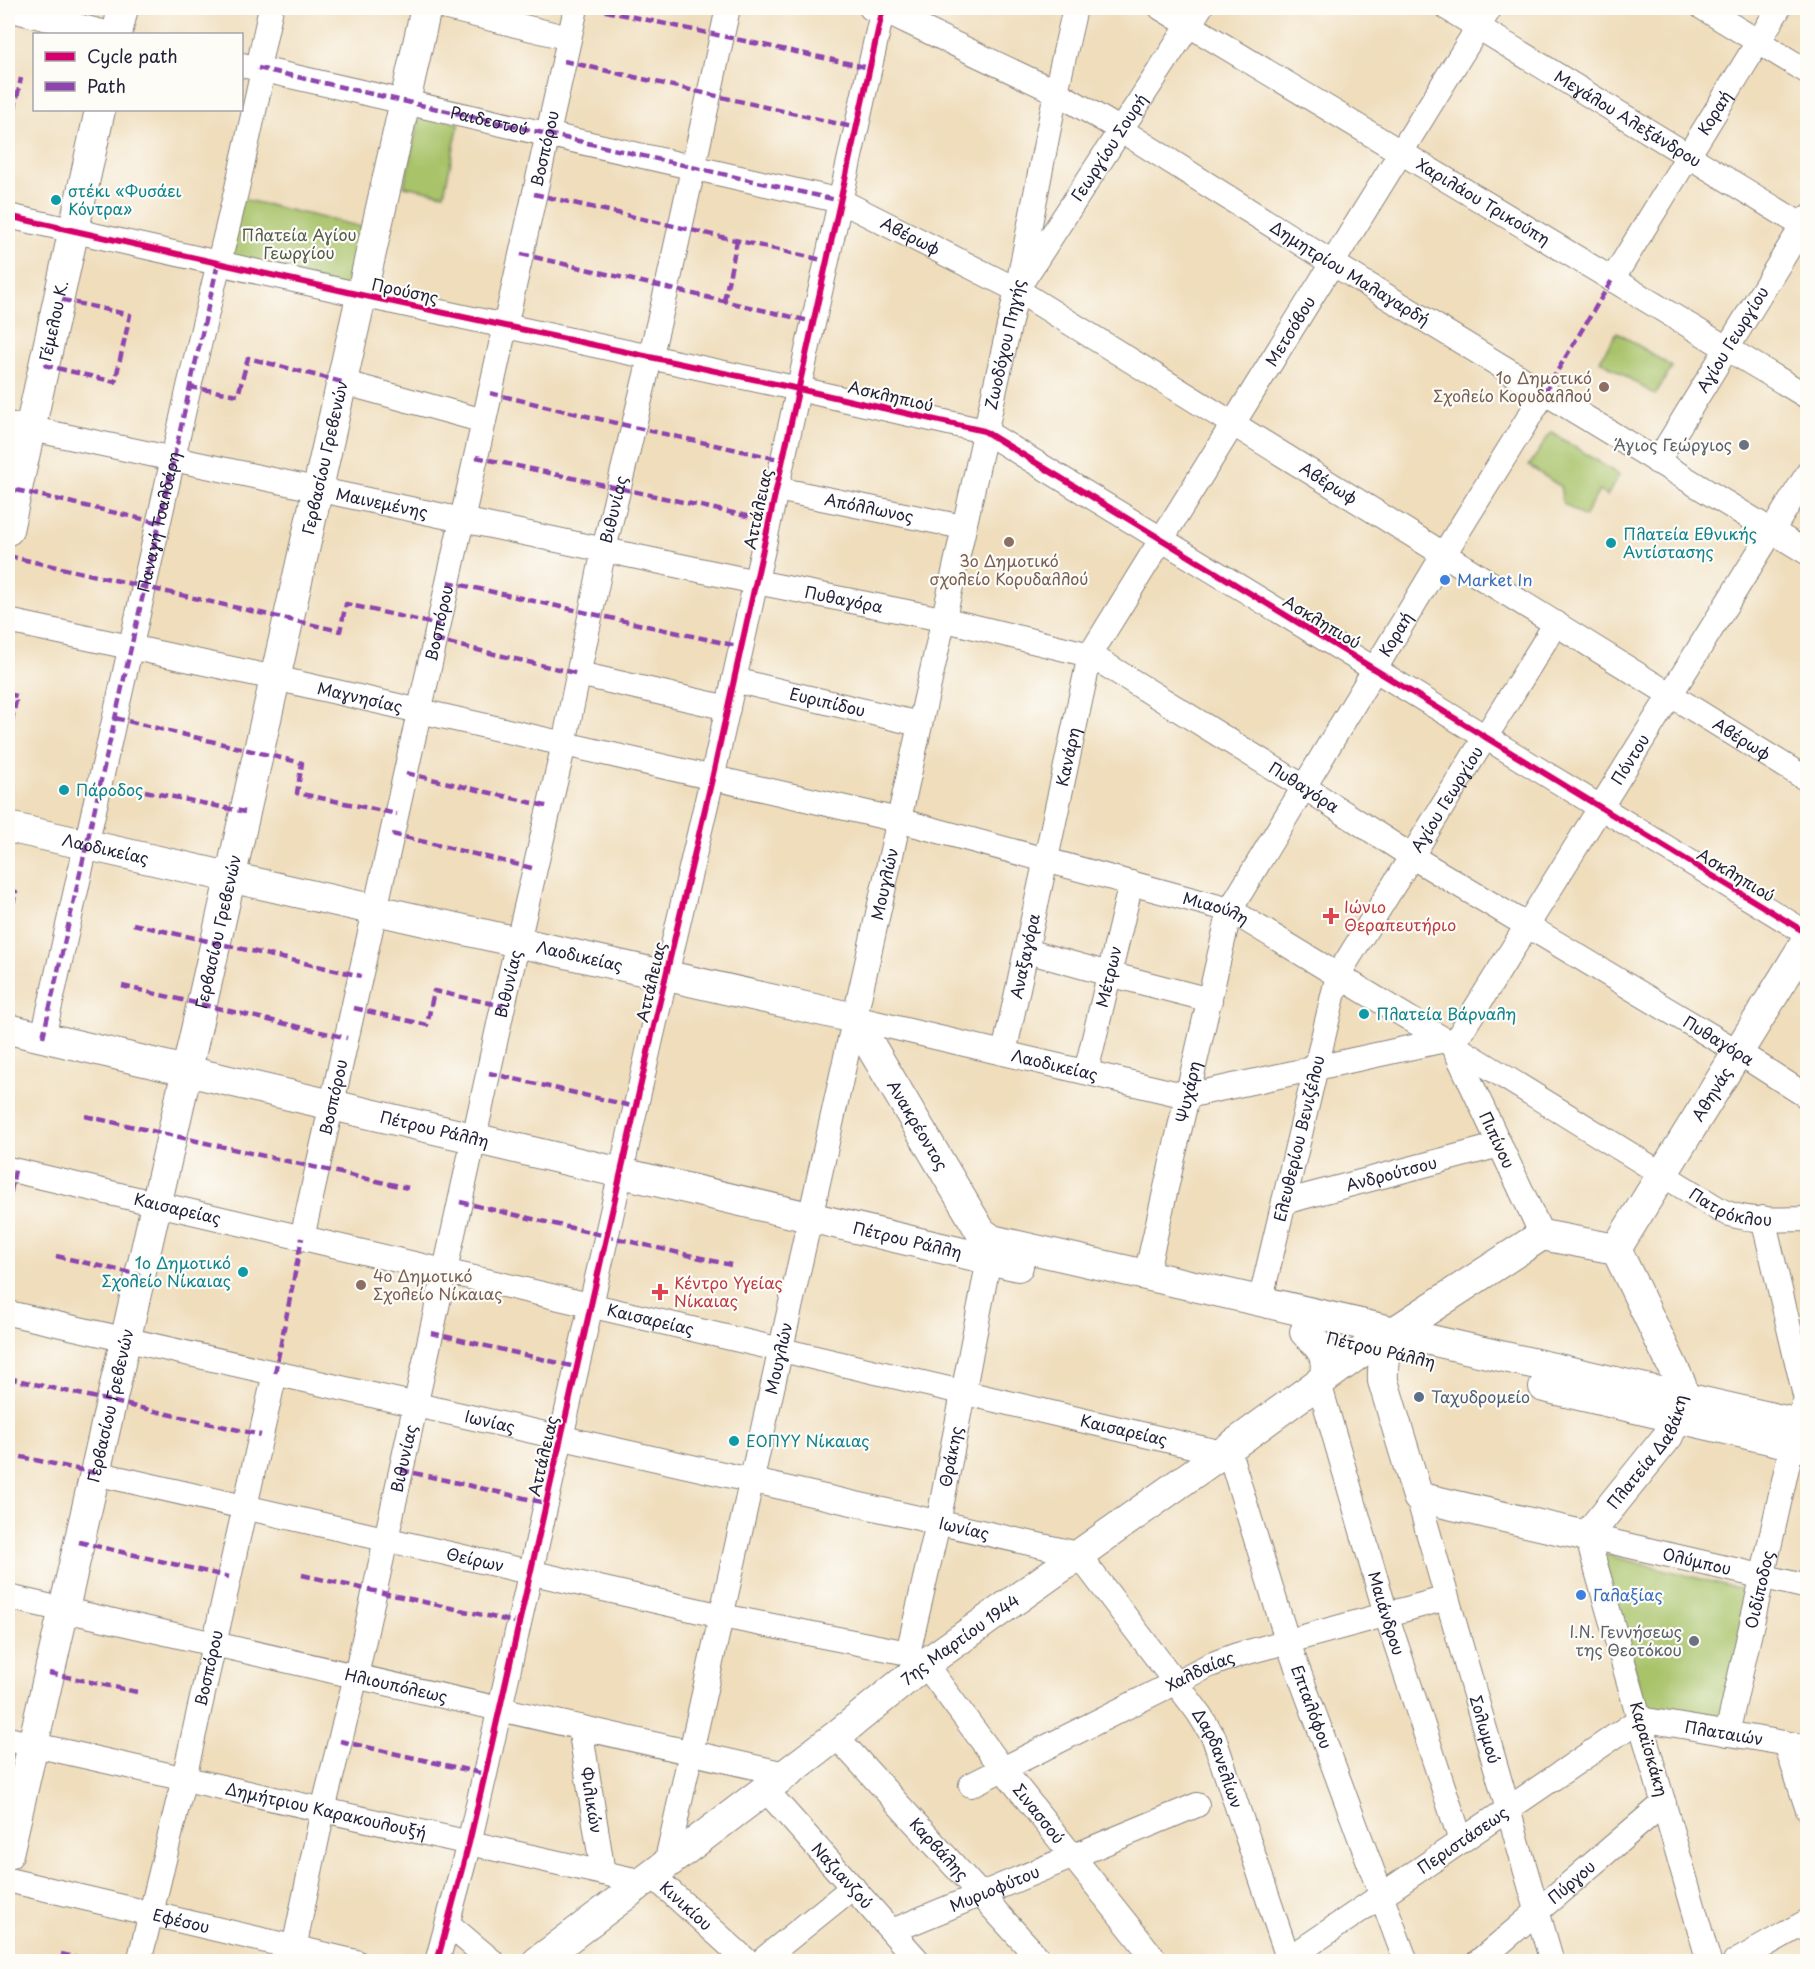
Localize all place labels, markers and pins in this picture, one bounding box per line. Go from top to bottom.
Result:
place label: στέκι «Φυσάει Κόντρα» [68,178,182,220]
marker: στέκι «Φυσάει Κόντρα» [49,193,63,207]
place label: 1o Δημοτικό Σχολείο Κορυδαλλού [1433,365,1592,407]
marker: 1o Δημοτικό Σχολείο Κορυδαλλού [1597,380,1611,394]
place label: Άγιος Γεώργιος [1614,432,1732,456]
marker: Άγιος Γεώργιος [1737,438,1751,452]
place label: Πλατεία Εθνικής Αντίστασης [1623,521,1757,563]
marker: 3ο Δημοτικό σχολείο Κορυδαλλού [1002,535,1016,549]
marker: Πλατεία Εθνικής Αντίστασης [1604,536,1618,550]
place label: 3ο Δημοτικό σχολείο Κορυδαλλού [930,548,1088,590]
place label: Market In [1457,567,1533,591]
marker: Market In [1438,573,1452,587]
place label: Πάροδος [76,777,143,801]
marker: Πάροδος [57,783,71,797]
place label: Ιώνιο Θεραπευτήριο [1344,894,1456,936]
marker: Ιώνιο Θεραπευτήριο [1322,907,1340,925]
place label: Πλατεία Βάρναλη [1376,1001,1516,1025]
marker: Πλατεία Βάρναλη [1357,1007,1371,1021]
place label: 1ο Δημοτικό Σχολείο Νίκαιας [102,1250,231,1292]
place label: 4ο Δημοτικό Σχολείο Νίκαιας [373,1263,502,1305]
marker: 1ο Δημοτικό Σχολείο Νίκαιας [236,1265,250,1279]
place label: Κέντρο Υγείας Νίκαιας [674,1270,783,1312]
marker: 4ο Δημοτικό Σχολείο Νίκαιας [354,1278,368,1292]
marker: Κέντρο Υγείας Νίκαιας [651,1283,669,1301]
place label: Ταχυδρομείο [1431,1384,1530,1408]
marker: Ταχυδρομείο [1412,1390,1426,1404]
place label: ΕΟΠΥΥ Νίκαιας [746,1428,870,1452]
marker: ΕΟΠΥΥ Νίκαιας [727,1434,741,1448]
place label: Γαλαξίας [1593,1582,1663,1606]
marker: Γαλαξίας [1574,1588,1588,1602]
place label: Ι.Ν. Γεννήσεως της Θεοτόκου [1569,1619,1682,1661]
marker: Ι.Ν. Γεννήσεως της Θεοτόκου [1687,1634,1701,1648]

